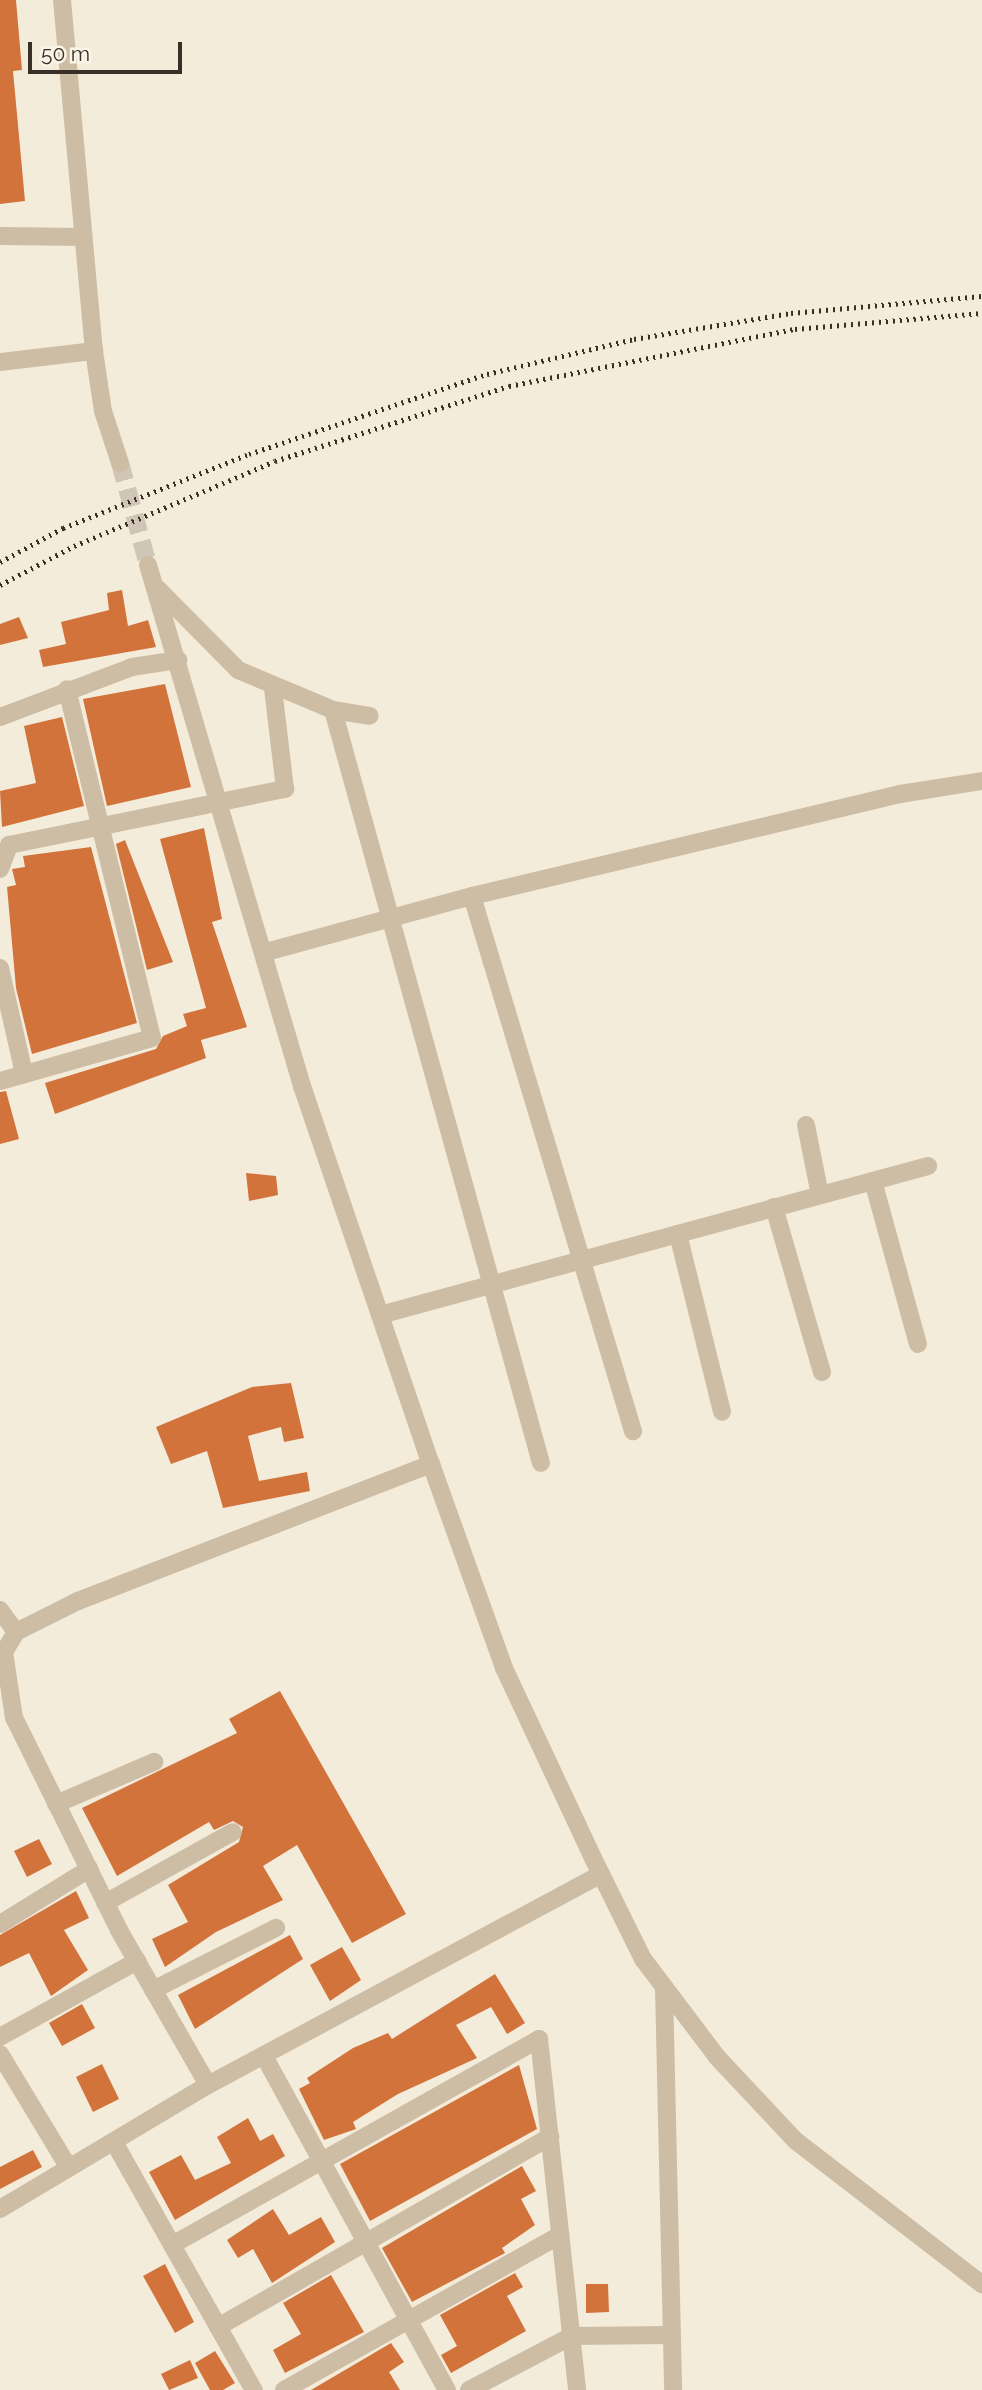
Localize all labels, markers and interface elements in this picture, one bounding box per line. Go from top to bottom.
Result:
scale bar [32,28,186,72]
text: 50 m [41,41,90,66]

